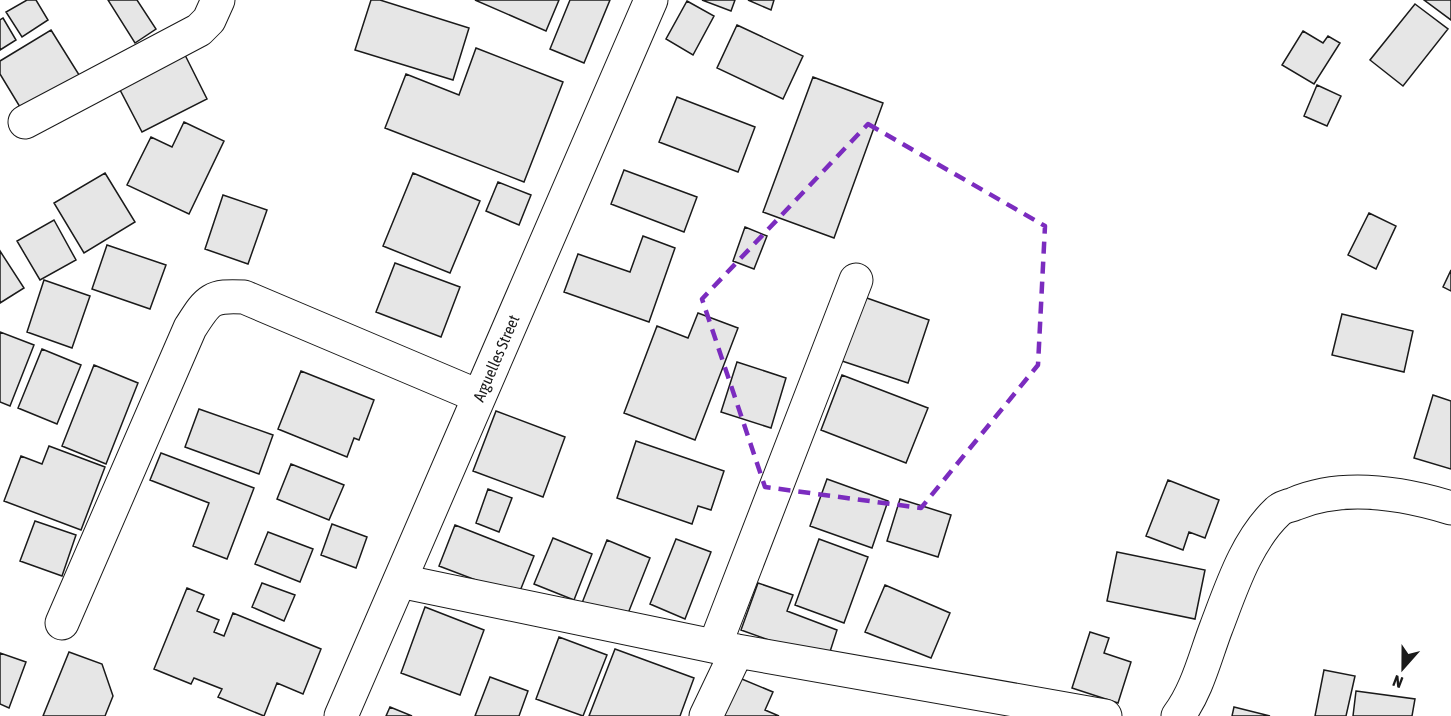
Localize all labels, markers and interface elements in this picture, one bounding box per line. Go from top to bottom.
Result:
street label: Arguelles Street [469,312,523,404]
north arrow [1373,638,1433,698]
text: N [1390,672,1405,692]

